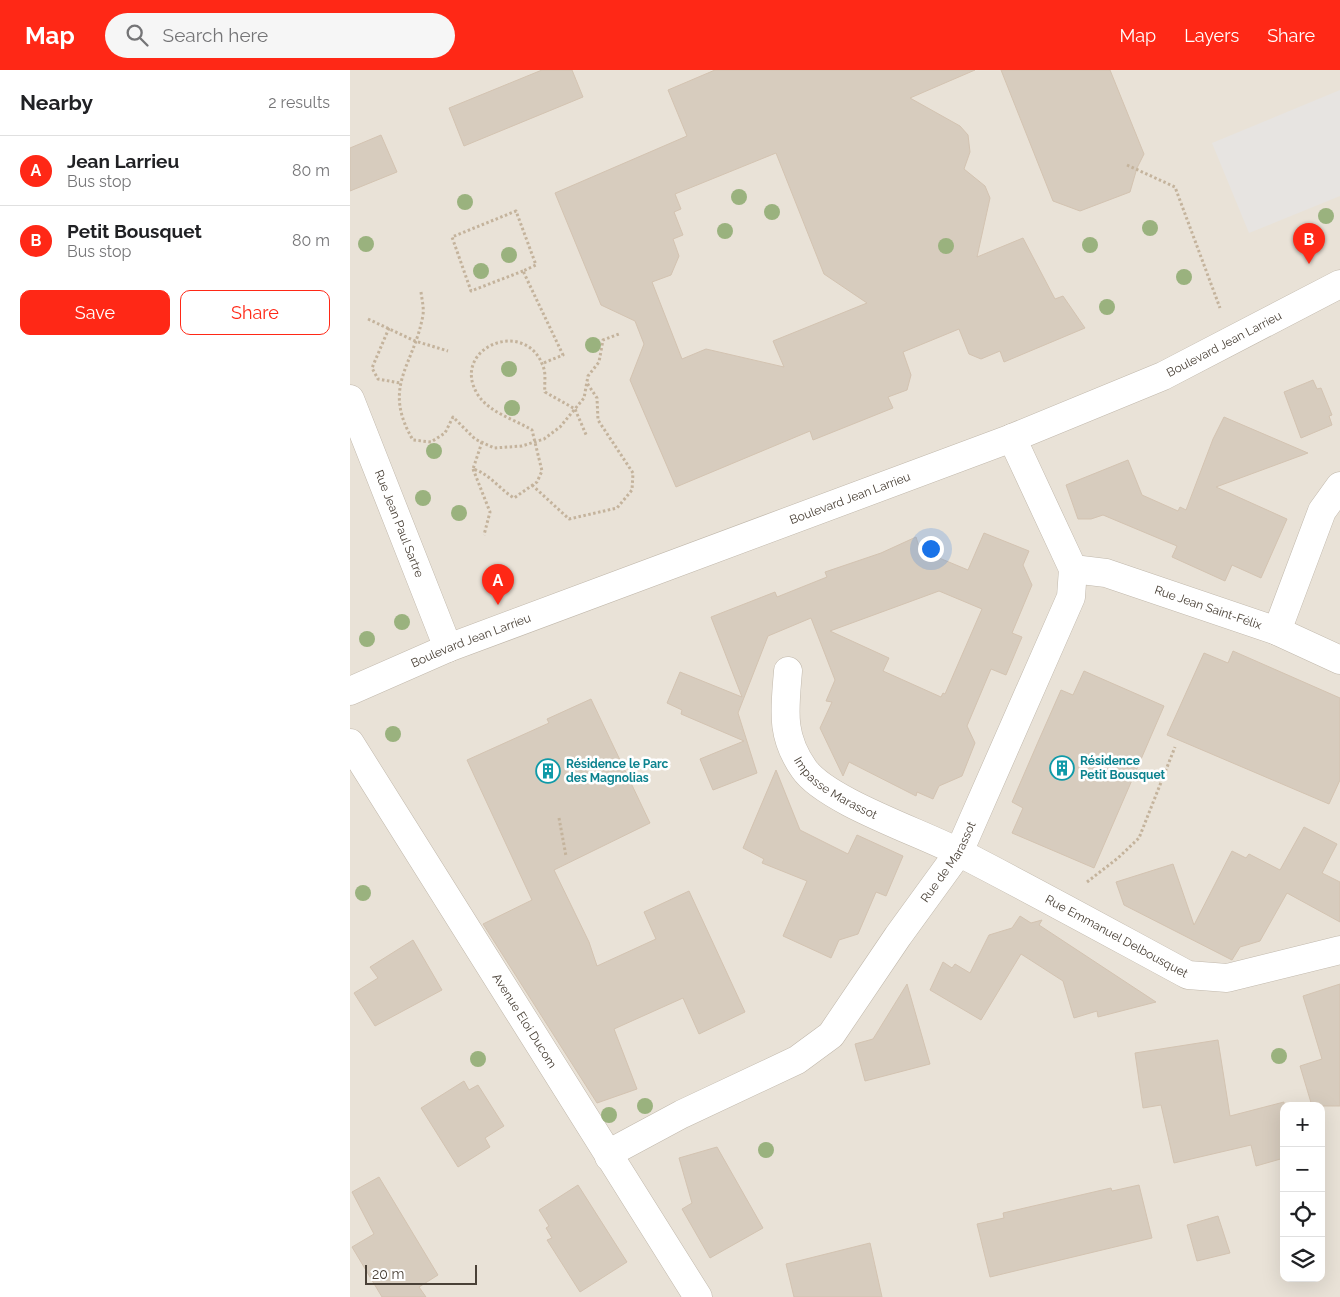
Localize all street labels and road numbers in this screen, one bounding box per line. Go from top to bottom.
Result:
street label: Boulevard Jean Larrieu [1164,309,1284,380]
street label: Rue Jean Paul Sartre [372,468,427,579]
street label: Boulevard Jean Larrieu [788,469,912,527]
street label: Rue Jean Saint-Félix [1153,583,1263,632]
street label: Boulevard Jean Larrieu [409,611,533,670]
street label: Impasse Marassot [791,754,879,822]
street label: Rue de Marassot [918,819,979,905]
street label: Rue Emmanuel Delbousquet [1043,892,1190,981]
street label: Avenue Eloi Ducom [490,971,559,1071]

